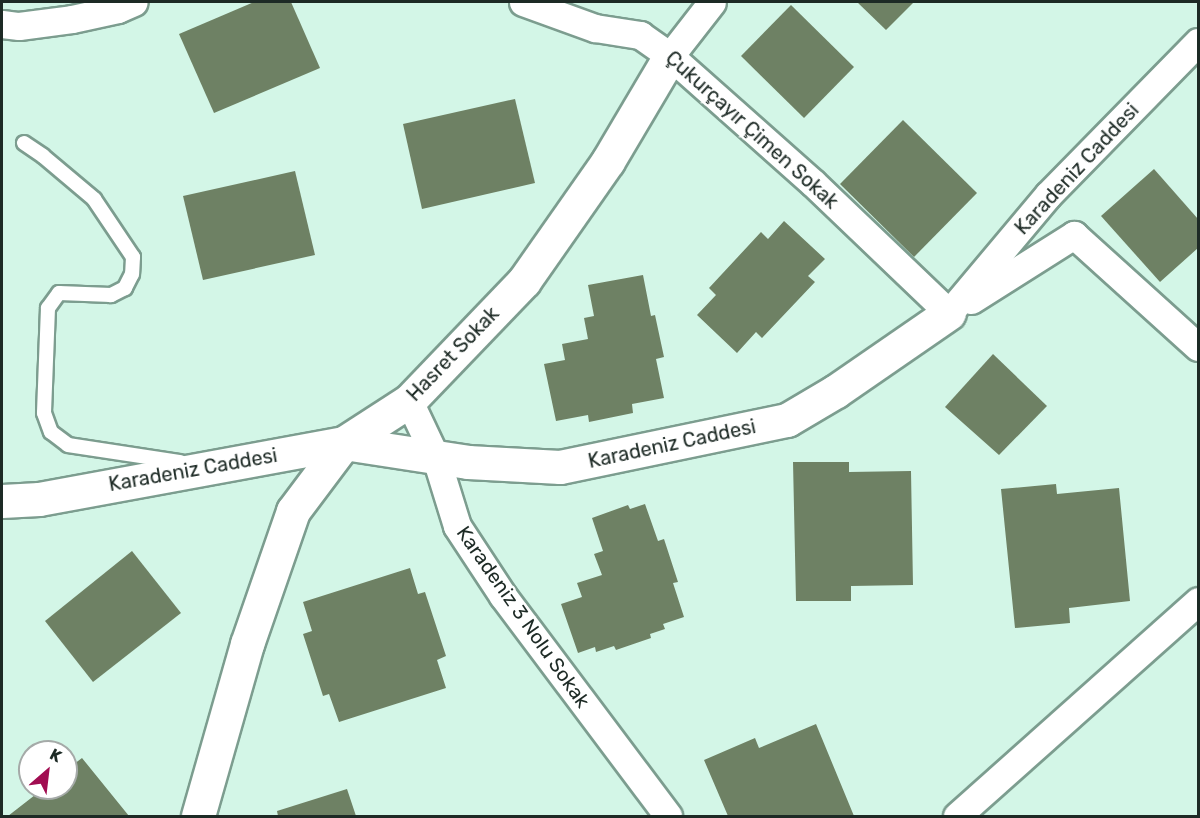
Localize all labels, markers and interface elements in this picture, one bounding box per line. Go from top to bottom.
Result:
street label: Çukurçayır Çimen Sokak [660,46,844,214]
street label: Karadeniz Caddesi [1010,98,1144,240]
street label: Hasret Sokak [402,302,504,406]
street label: Karadeniz Caddesi [586,414,758,474]
street label: Karadeniz Caddesi [107,443,279,497]
street label: Karadeniz 3 Nolu Sokak [451,522,595,712]
north arrow [18,740,78,800]
text: K [47,745,65,766]

